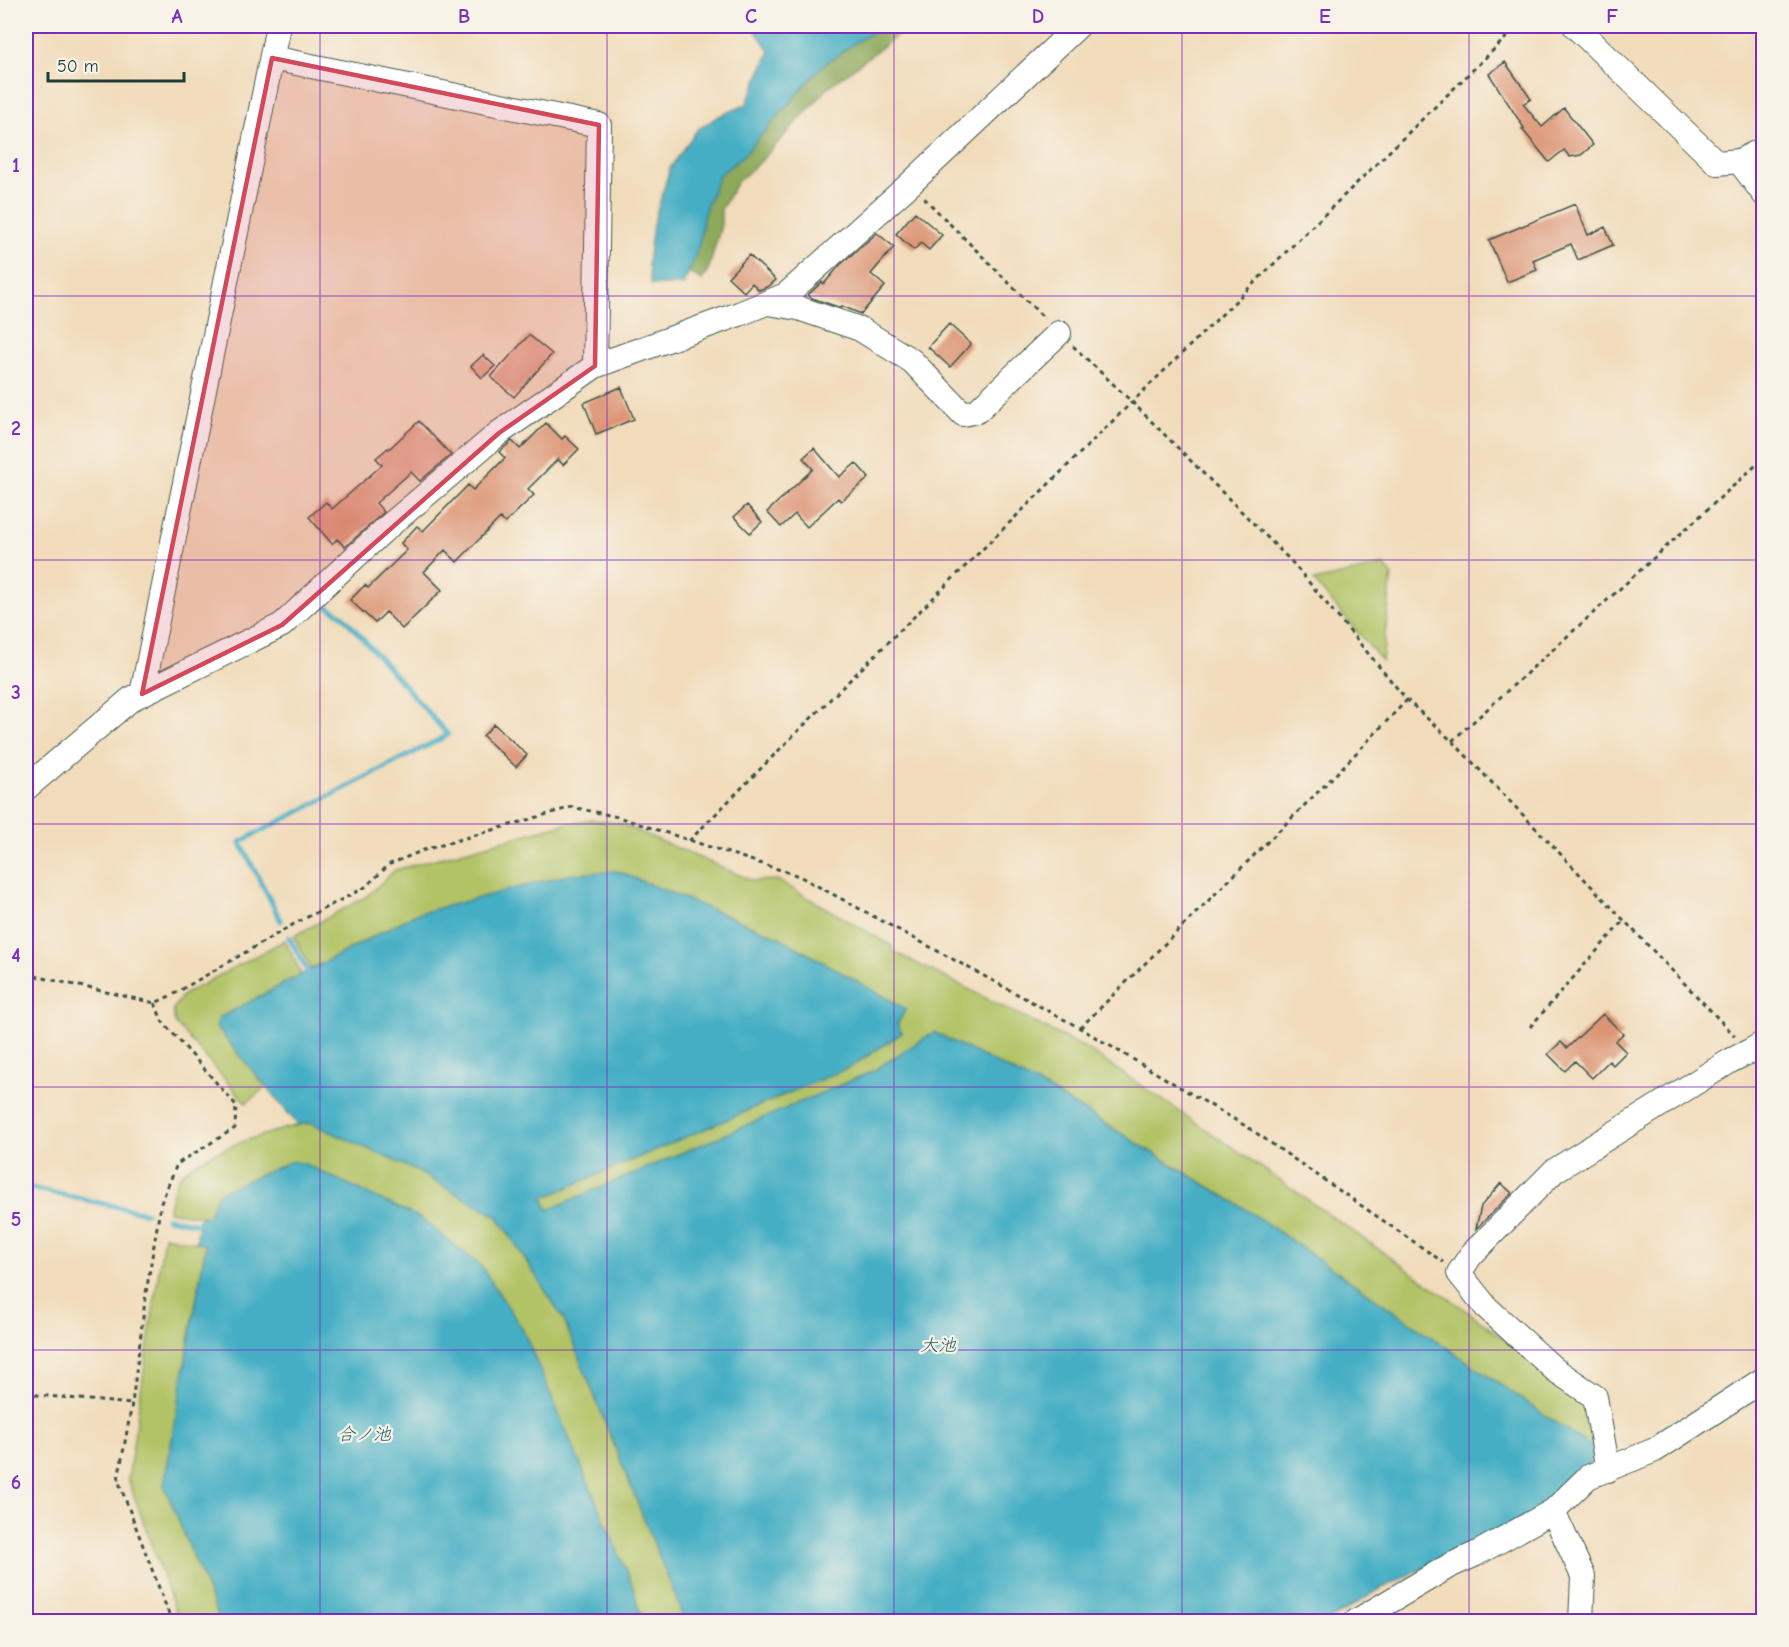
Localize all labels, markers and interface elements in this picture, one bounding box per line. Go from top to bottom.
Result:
text: A [171,5,183,28]
text: B [458,5,470,28]
text: C [745,5,757,28]
text: D [1032,5,1044,28]
text: E [1319,5,1331,28]
text: F [1606,5,1618,28]
scale bar [48,45,184,83]
text: 50 m [57,56,99,77]
text: 1 [12,154,20,177]
text: 2 [11,417,21,440]
text: 3 [11,681,21,704]
text: 4 [11,944,21,967]
text: 5 [11,1208,21,1231]
water label: 大池 [920,1335,957,1356]
water label: 合ノ池 [337,1424,392,1445]
text: 6 [11,1471,21,1494]

